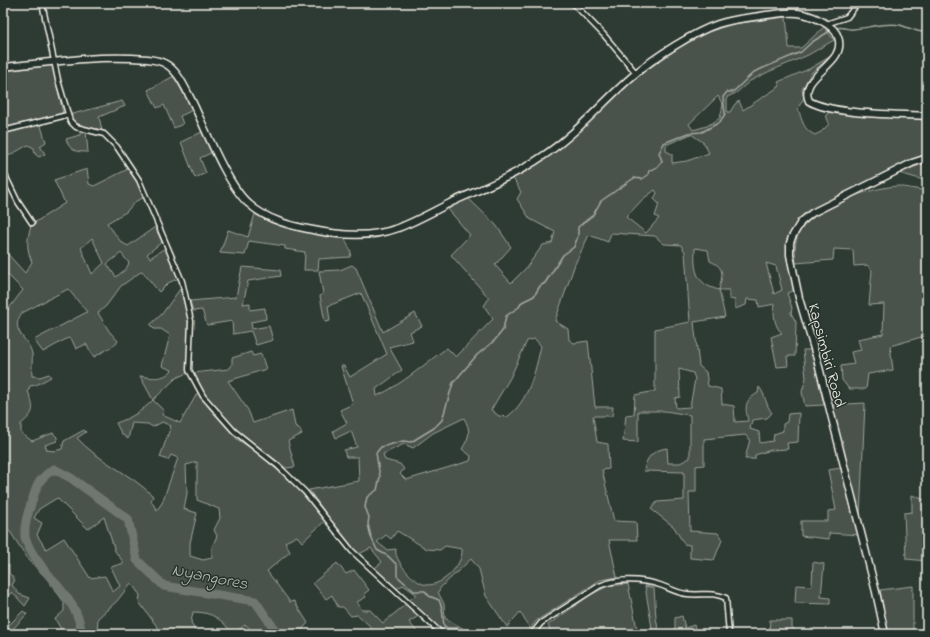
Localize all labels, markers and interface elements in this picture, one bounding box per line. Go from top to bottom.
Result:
street label: Kapsimbiri Road [801,301,851,410]
water label: Nyangores [170,558,250,598]

